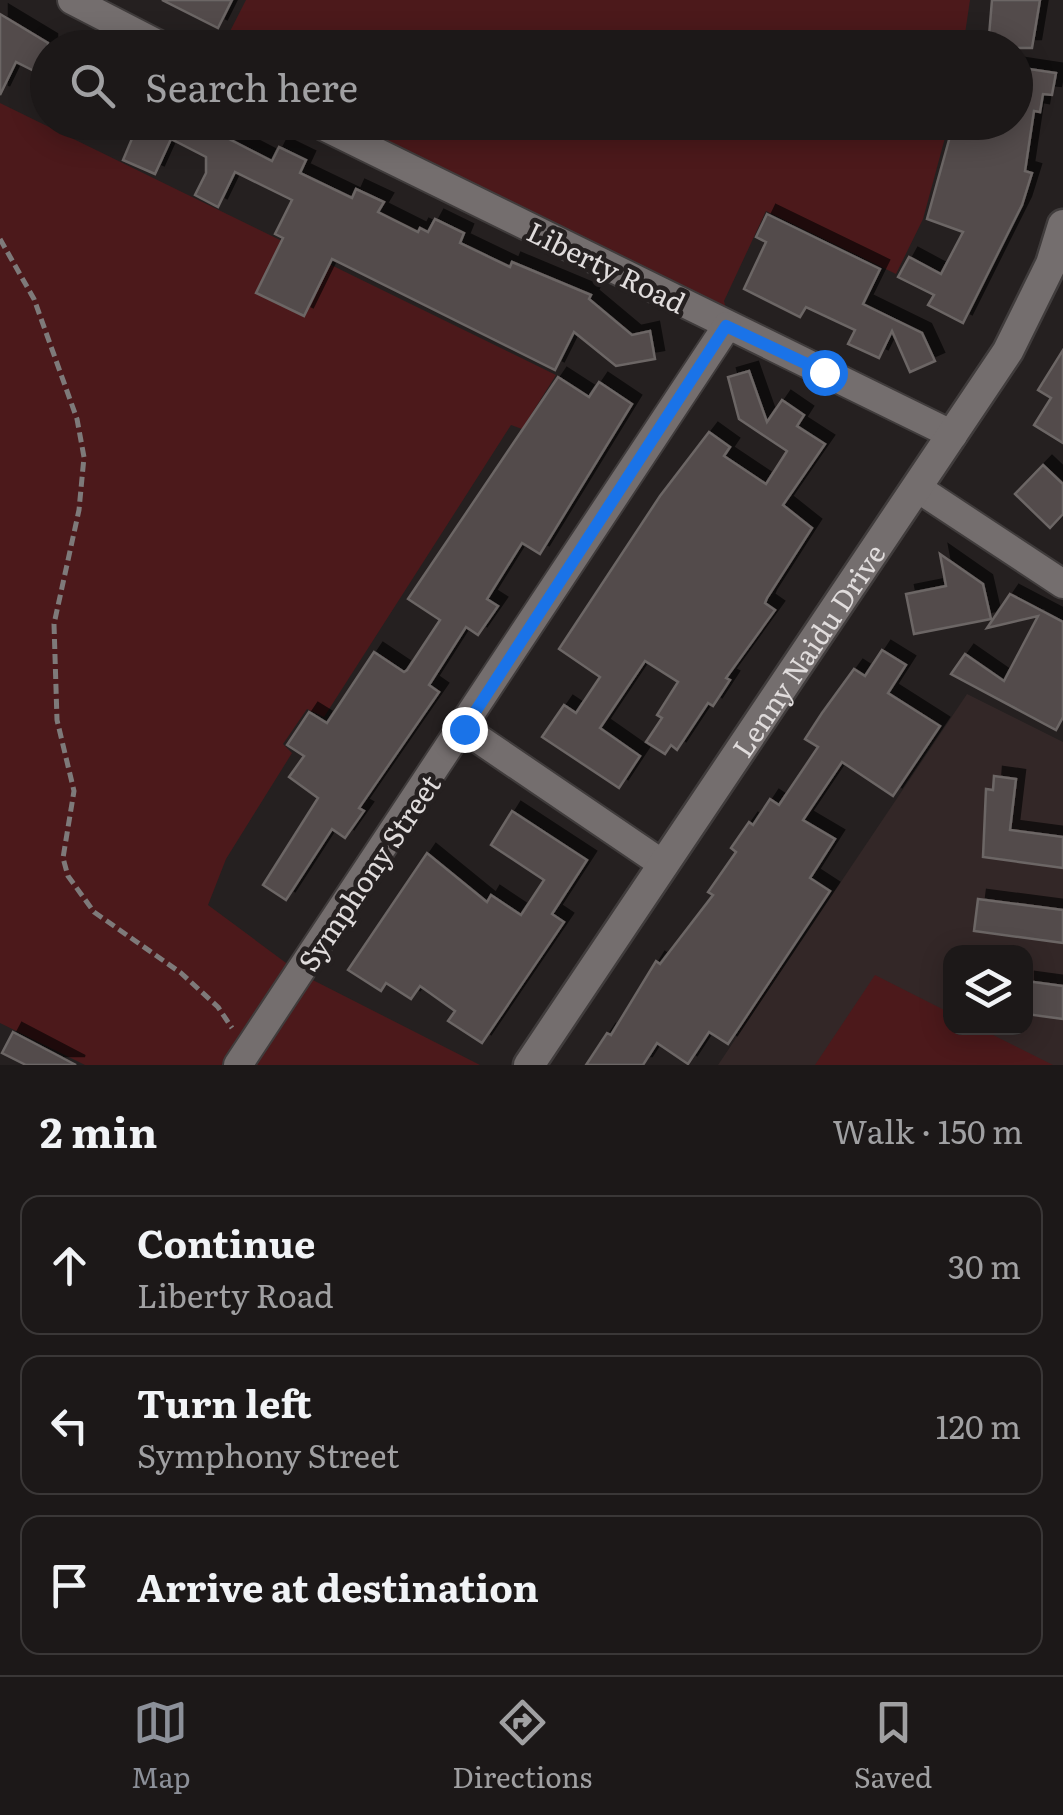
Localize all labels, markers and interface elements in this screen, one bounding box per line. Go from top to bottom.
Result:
search box [30,30,1033,140]
text: Search here [145,57,358,114]
icon: search [65,58,120,113]
street label: Liberty Road [521,209,693,323]
route start [802,350,848,396]
street label: Lenny Naidu Drive [721,535,894,765]
route end [442,707,488,753]
street label: Symphony Street [286,765,450,979]
map controls [943,945,1033,1035]
button: layers [943,945,1033,1035]
text: 2 min [40,1099,157,1161]
text: Walk · 150 m [832,1106,1023,1154]
text: Continue [137,1213,315,1270]
icon: ahead [42,1238,97,1293]
text: 30 m [948,1241,1021,1289]
text: Liberty Road [137,1270,333,1318]
text: Turn left [137,1373,312,1430]
icon: left [42,1398,97,1453]
text: 120 m [936,1401,1021,1449]
text: Symphony Street [137,1430,399,1478]
text: Arrive at destination [137,1557,539,1614]
icon: arrive [42,1558,97,1613]
tab: Map [131,1695,191,1797]
tab: Directions [452,1695,592,1797]
tab: Saved [854,1695,932,1797]

